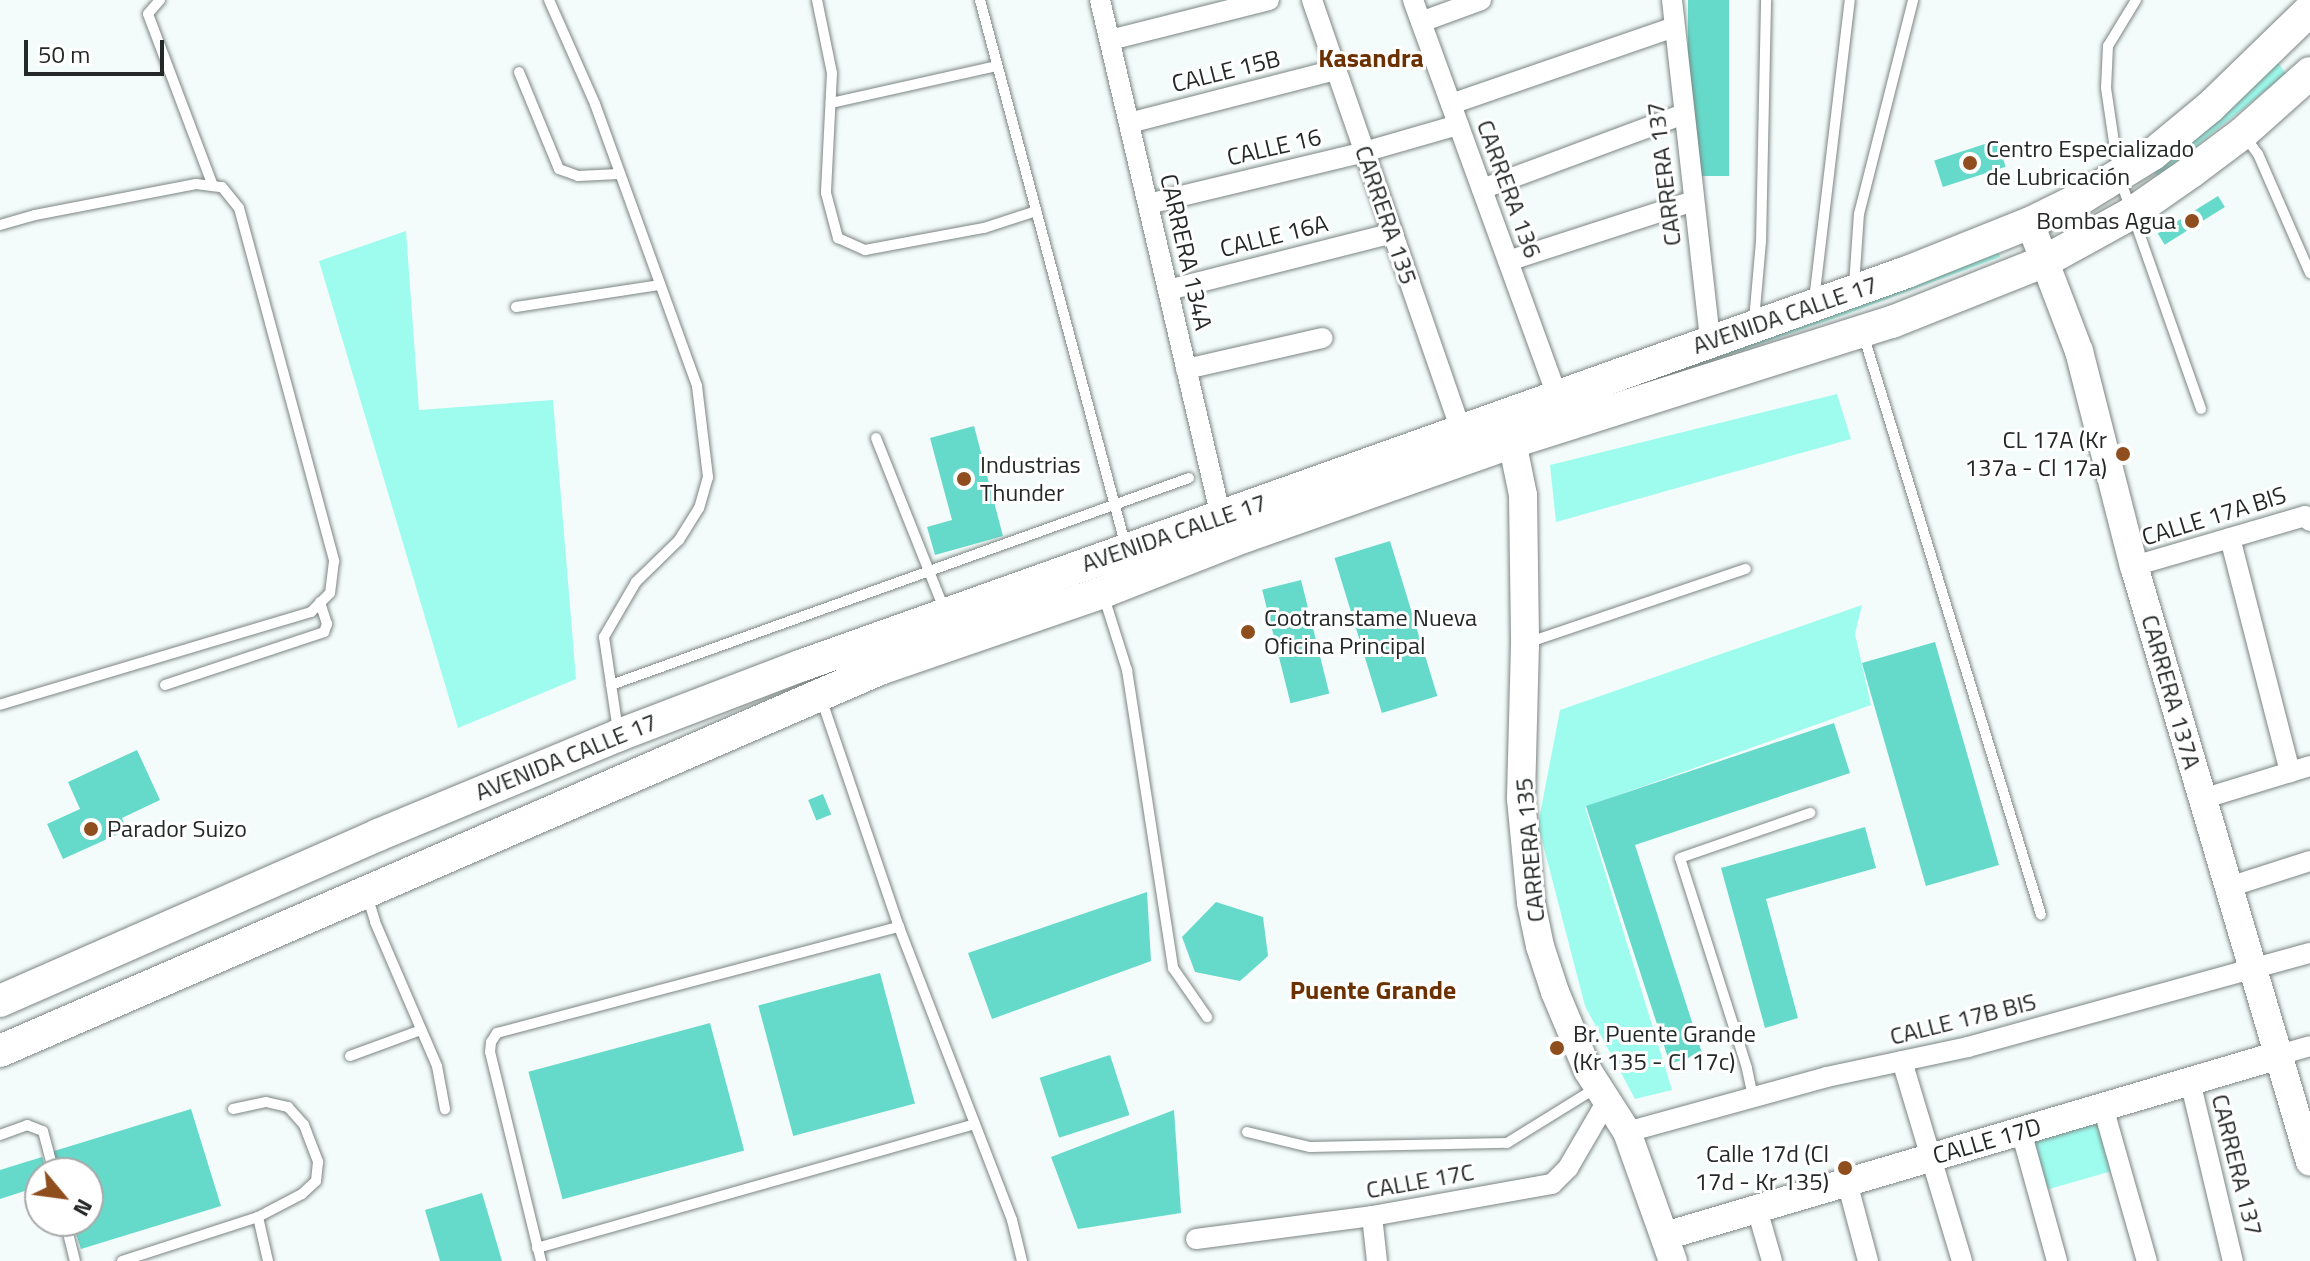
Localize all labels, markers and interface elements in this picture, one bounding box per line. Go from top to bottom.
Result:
scale bar [28,24,168,74]
text: 50 m [38,36,90,72]
district label: Kasandra [1318,42,1424,74]
street label: CALLE 15B [1169,44,1283,98]
street label: CARRERA 137 [1641,100,1687,248]
street label: CARRERA 136 [1471,116,1547,262]
street label: CALLE 16 [1224,122,1324,172]
place label: Centro Especializado de Lubricación [1986,135,2194,191]
street label: CARRERA 135 [1349,142,1423,288]
marker: Centro Especializado de Lubricación [1961,154,1979,172]
street label: CARRERA 134A [1154,171,1218,333]
place label: Bombas Agua [2036,207,2176,235]
street label: CALLE 16A [1217,209,1331,263]
marker: Bombas Agua [2183,212,2201,230]
street label: AVENIDA CALLE 17 [1689,270,1881,360]
place label: CL 17A (Kr 137a - Cl 17a) [1964,426,2107,482]
marker: CL 17A (Kr 137a - Cl 17a) [2114,445,2132,463]
place label: Industrias Thunder [980,451,1081,507]
marker: Industrias Thunder [955,470,973,488]
street label: CALLE 17A BIS [2139,480,2289,552]
street label: AVENIDA CALLE 17 [1078,488,1270,578]
place label: Cootranstame Nueva Oficina Principal [1264,604,1477,660]
street label: CARRERA 137A [2135,612,2207,772]
marker: Cootranstame Nueva Oficina Principal [1239,623,1257,641]
street label: AVENIDA CALLE 17 [471,707,661,807]
street label: CARRERA 135 [1509,777,1551,923]
place label: Parador Suizo [107,815,247,843]
marker: Parador Suizo [82,820,100,838]
district label: Puente Grande [1290,974,1456,1006]
street label: CALLE 17B BIS [1887,987,2039,1051]
place label: Br. Puente Grande (Kr 135 - Cl 17c) [1573,1020,1756,1076]
marker: Br. Puente Grande (Kr 135 - Cl 17c) [1548,1039,1566,1057]
street label: CARRERA 137 [2206,1091,2268,1239]
street label: CALLE 17D [1930,1112,2044,1170]
place label: Calle 17d (Cl 17d - Kr 135) [1695,1140,1829,1196]
north arrow [24,1157,104,1237]
street label: CALLE 17C [1364,1157,1476,1205]
marker: Calle 17d (Cl 17d - Kr 135) [1836,1159,1854,1177]
text: N [65,1193,102,1223]

